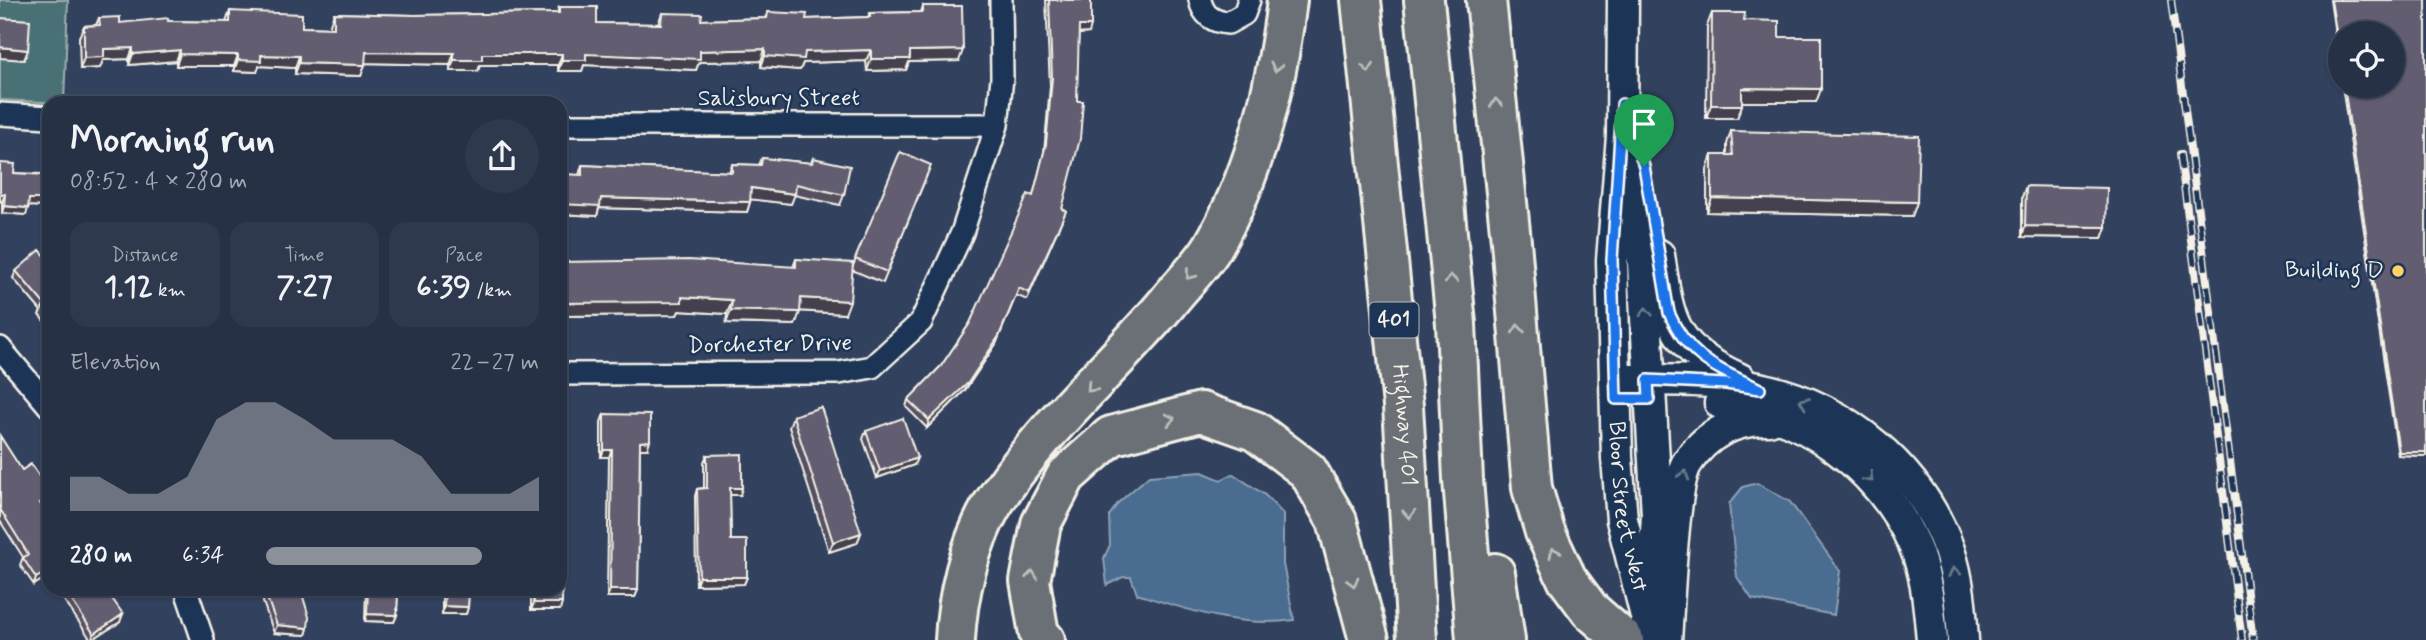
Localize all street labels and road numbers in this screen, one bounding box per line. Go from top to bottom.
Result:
street label: Salisbury Street [698,84,860,114]
road number: 401 [1370,302,1418,338]
street label: Dorchester Drive [688,329,852,361]
street label: Highway 401 [1384,362,1423,487]
street label: Bloor Street West [1601,421,1654,595]

